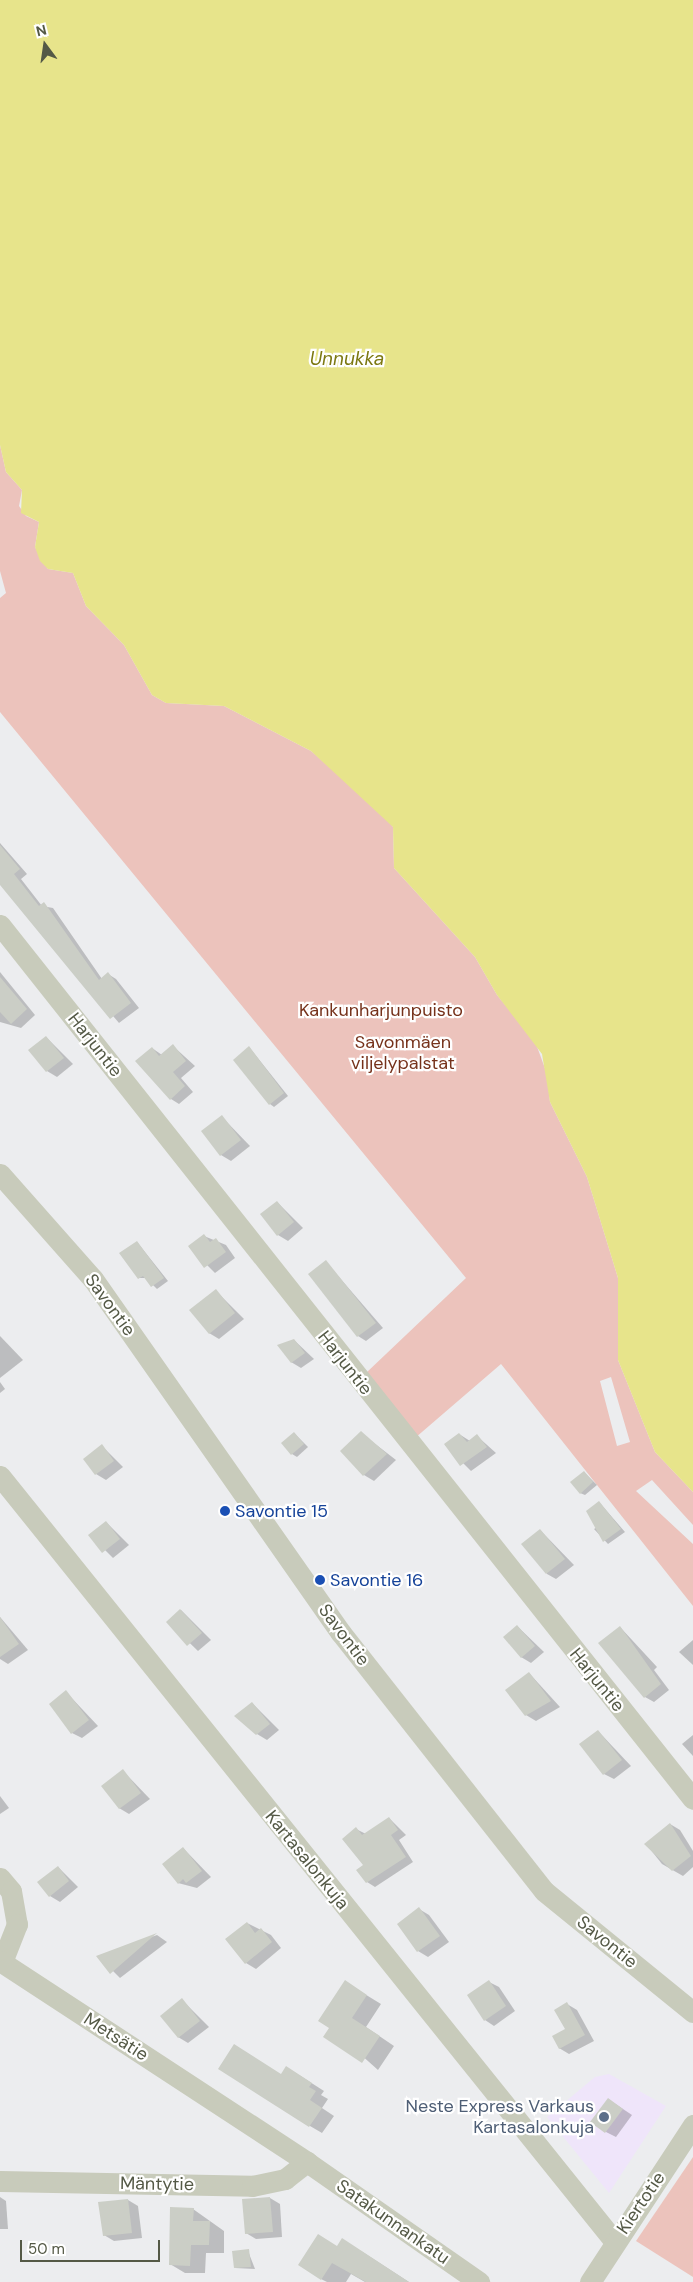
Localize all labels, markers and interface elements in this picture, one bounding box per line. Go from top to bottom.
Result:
north arrow [20,20,70,70]
text: N [34,20,49,40]
water label: Unnukka [310,348,384,370]
park label: Kankunharjunpuisto [299,999,463,1021]
street label: Harjuntie [63,1009,127,1081]
park label: Savonmäen viljelypalstat [351,1032,455,1074]
street label: Savontie [80,1270,140,1340]
street label: Harjuntie [313,1327,377,1399]
place label: Savontie 15 [235,1500,328,1522]
marker: Savontie 15 [219,1505,231,1517]
place label: Savontie 16 [330,1569,423,1591]
marker: Savontie 16 [314,1574,326,1586]
street label: Savontie [314,1600,374,1670]
street label: Harjuntie [565,1644,629,1716]
street label: Kartasalonkuja [261,1806,353,1914]
street label: Savontie [572,1911,642,1973]
street label: Metsätie [80,2008,152,2066]
place label: Neste Express Varkaus Kartasalonkuja [405,2096,594,2138]
marker: Neste Express Varkaus Kartasalonkuja [598,2111,610,2123]
street label: Kiertotie [612,2168,670,2238]
street label: Mäntytie [120,2173,194,2195]
street label: Satakunnankatu [332,2175,454,2269]
scale bar [22,2230,162,2262]
text: 50 m [28,2239,65,2259]

